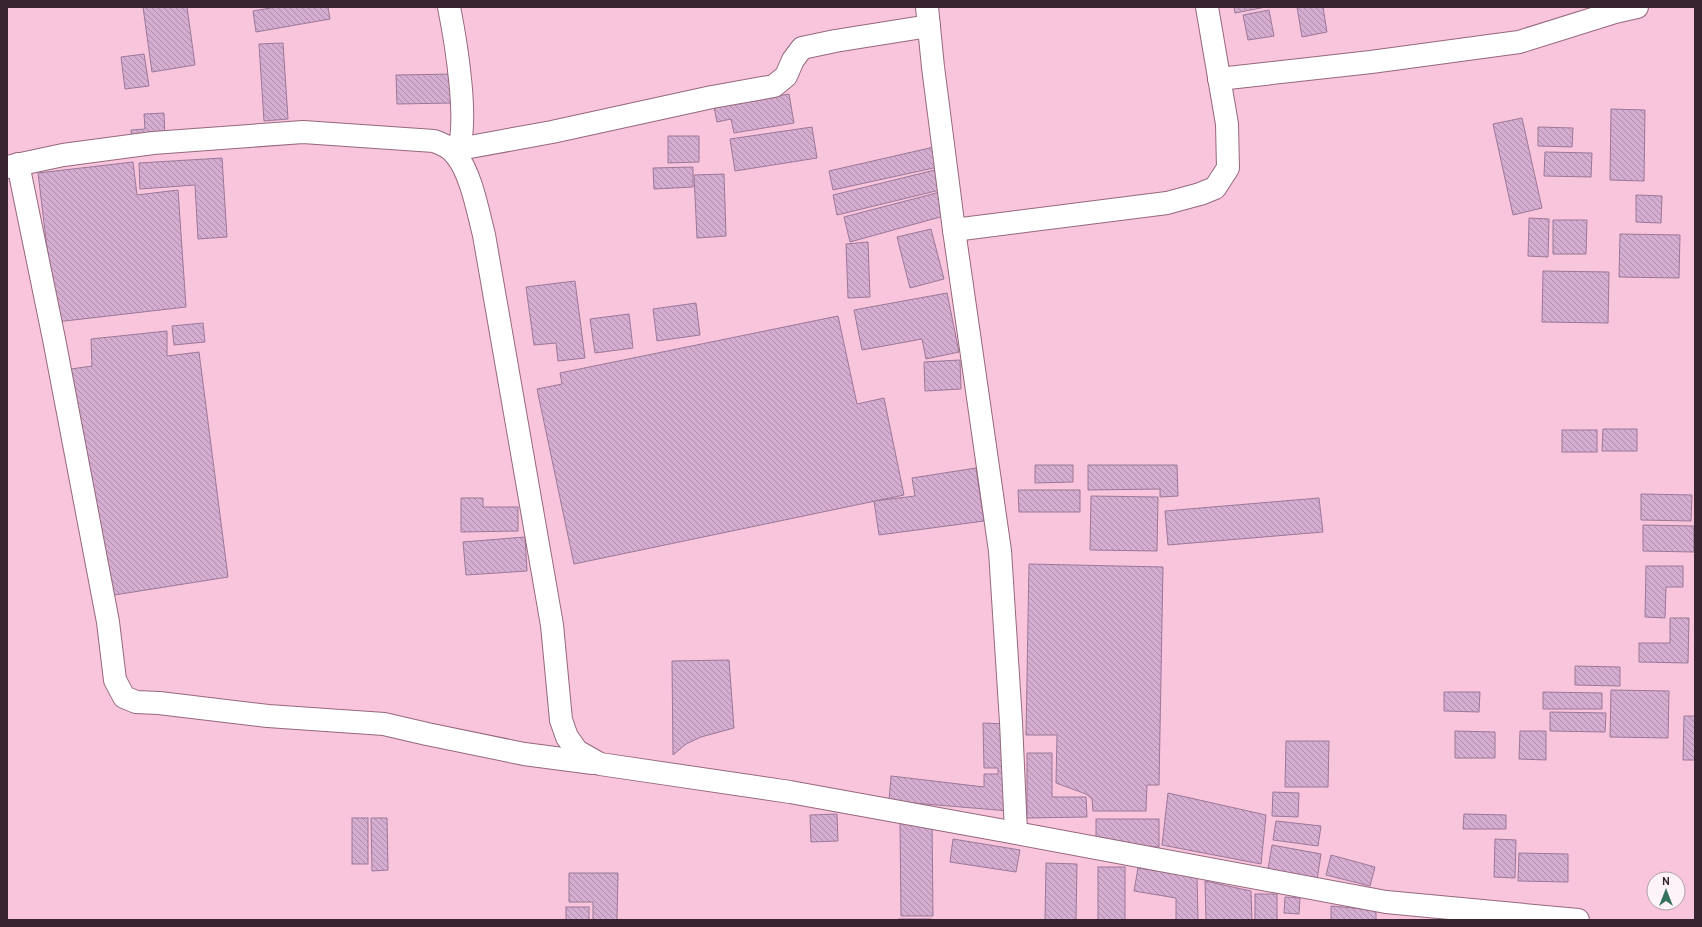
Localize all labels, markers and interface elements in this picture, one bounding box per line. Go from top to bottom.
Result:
north arrow [1646,871,1686,911]
text: N [1662,875,1670,889]

